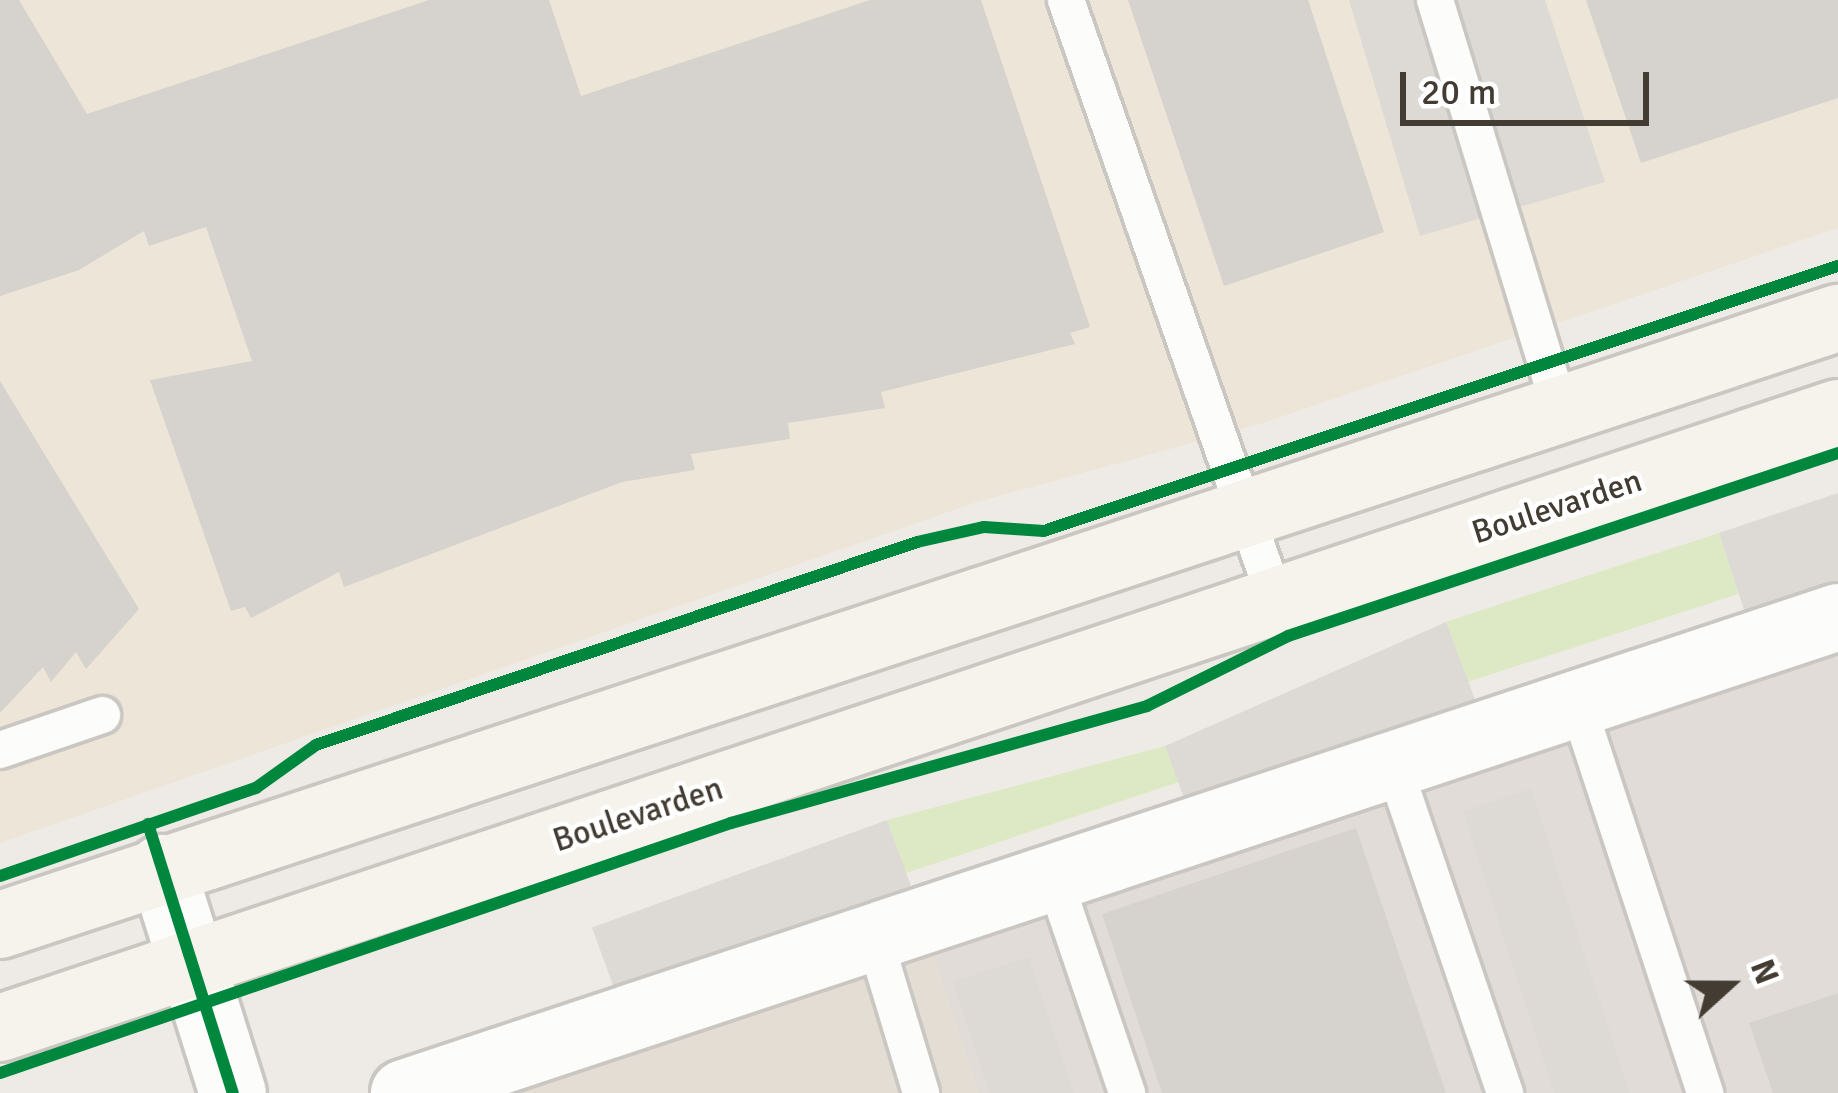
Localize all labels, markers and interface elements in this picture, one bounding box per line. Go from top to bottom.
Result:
scale bar [1406,48,1655,122]
text: 20 m [1421,70,1497,115]
street label: Boulevarden [1467,461,1647,553]
street label: Boulevarden [548,769,728,861]
north arrow [1670,925,1790,1045]
text: N [1741,954,1787,990]

